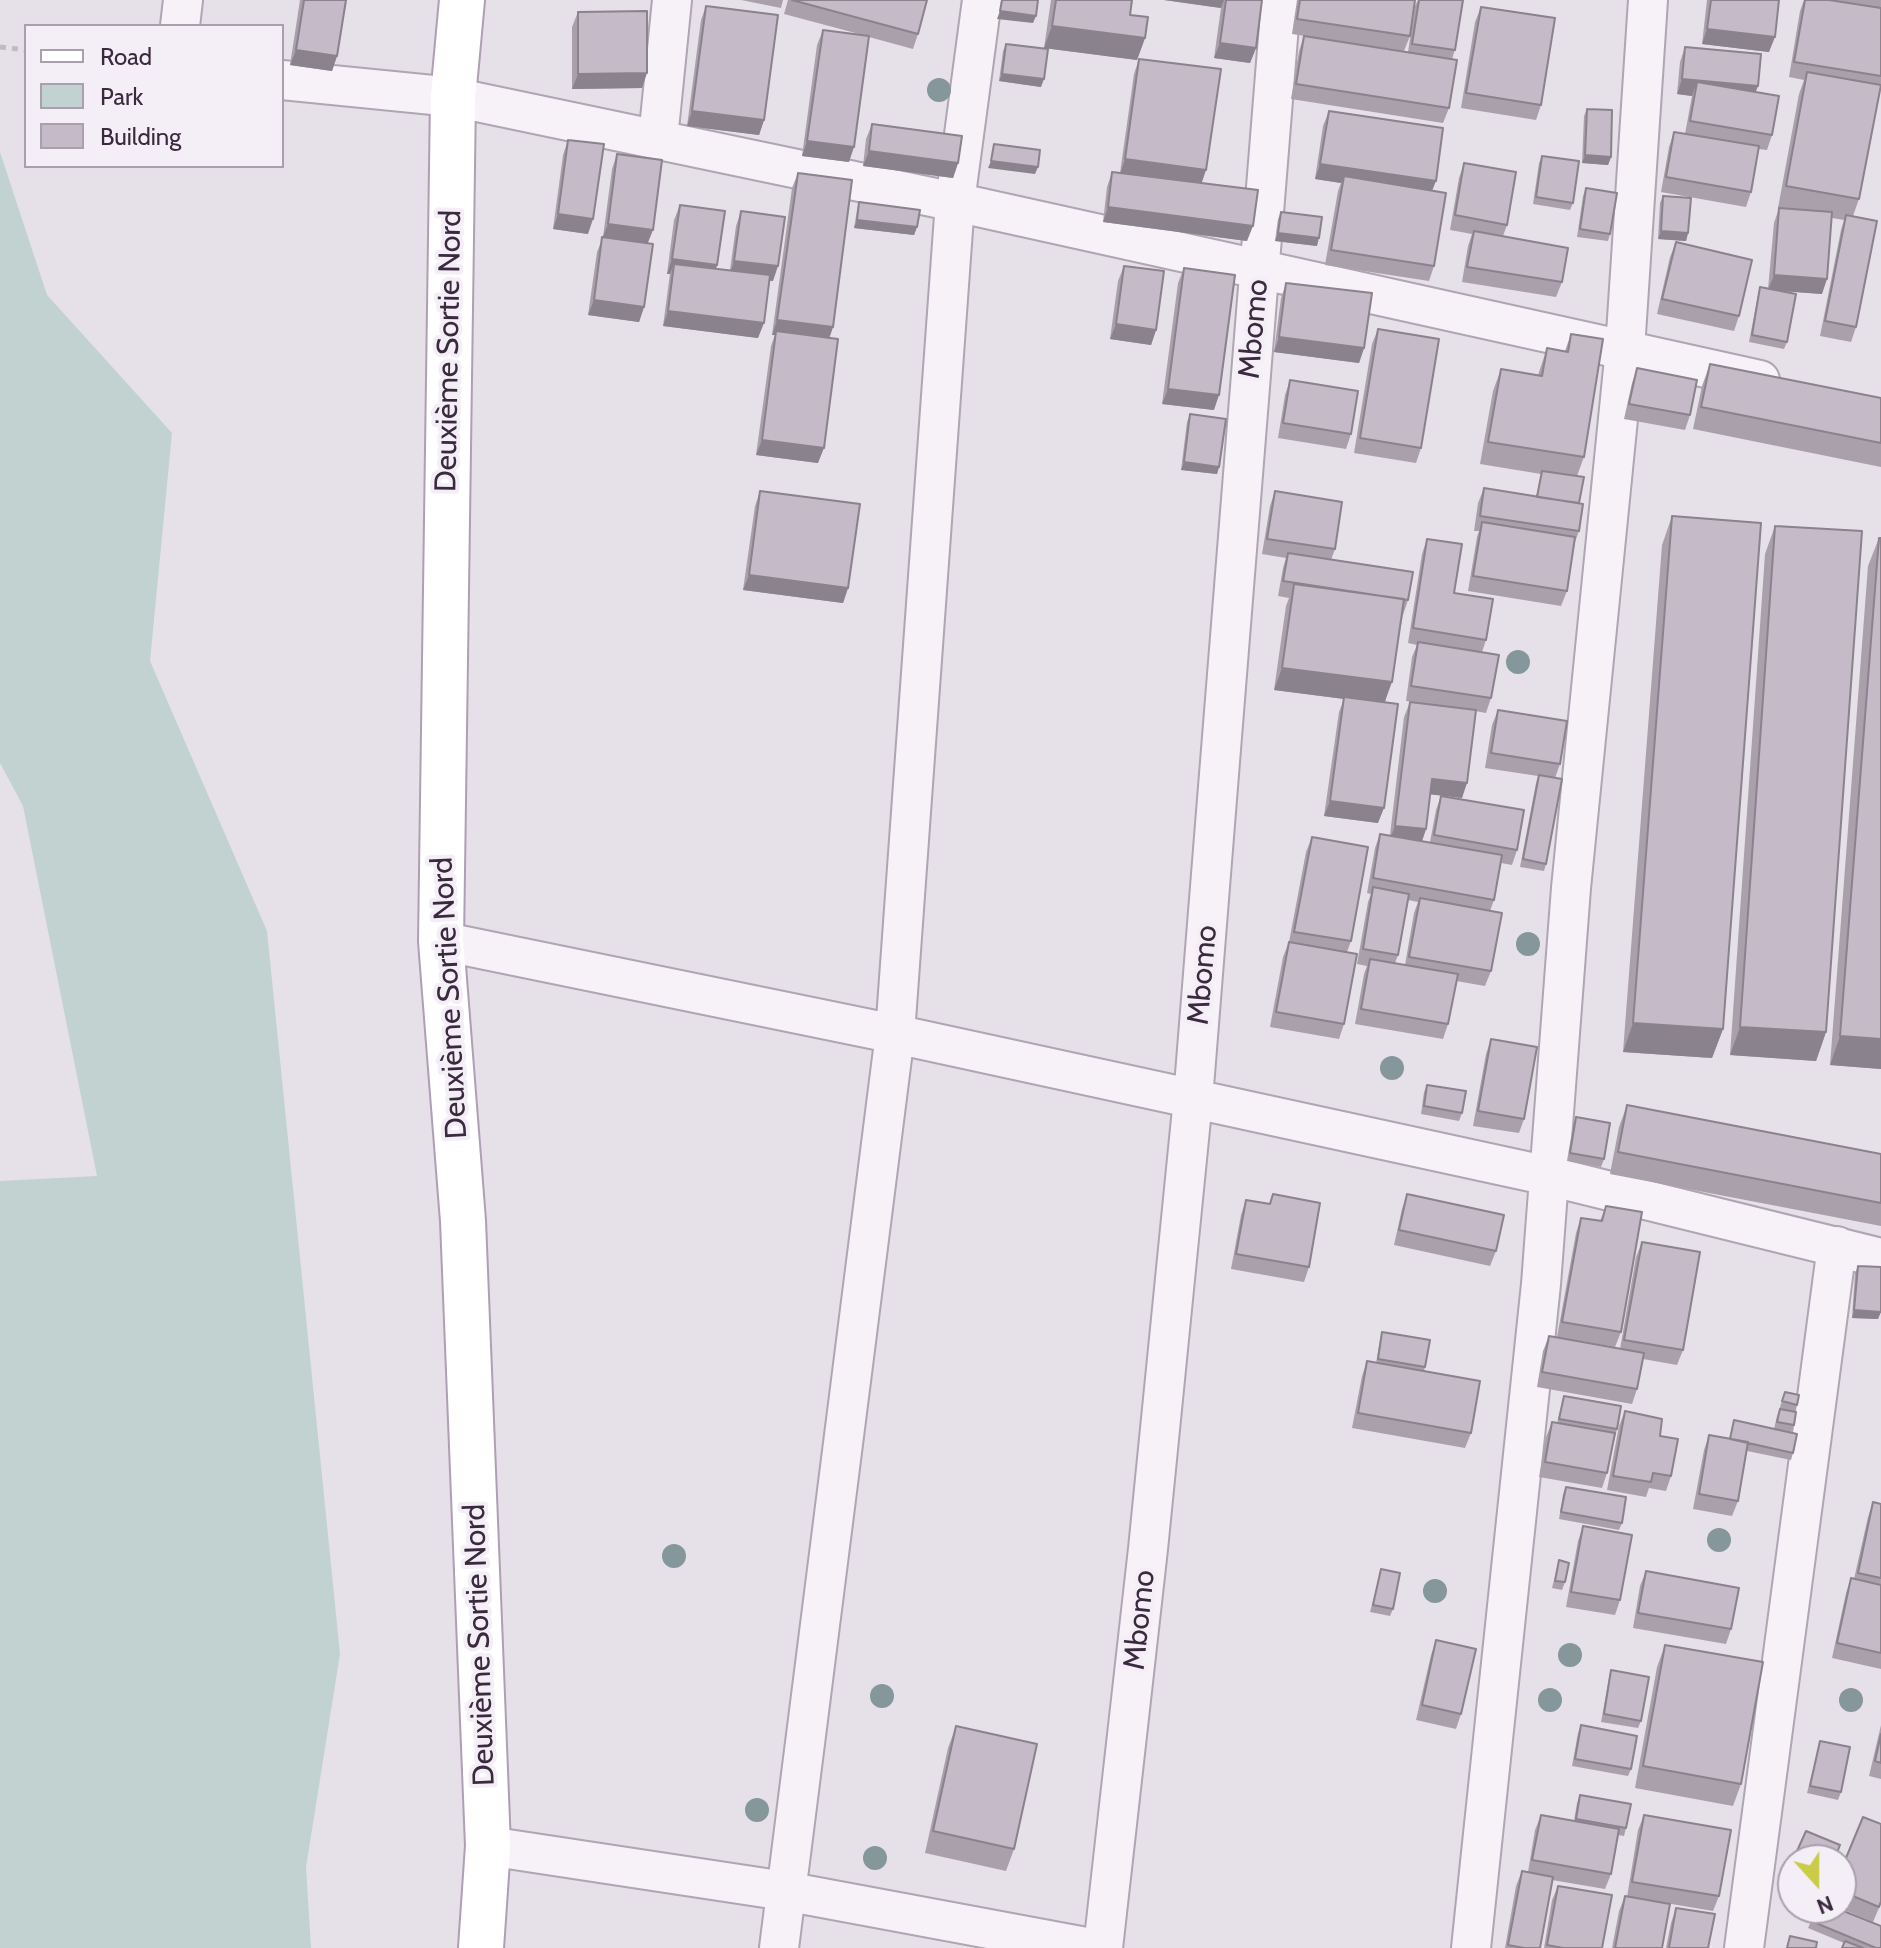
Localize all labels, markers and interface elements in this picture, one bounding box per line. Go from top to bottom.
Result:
legend [24,24,284,168]
text: Road [100,42,152,71]
text: Park [100,82,143,111]
text: Building [100,122,181,151]
street label: Deuxième Sortie Nord [429,210,469,492]
street label: Mbomo [1232,278,1276,380]
street label: Deuxième Sortie Nord [425,856,475,1140]
street label: Mbomo [1181,924,1225,1026]
street label: Deuxième Sortie Nord [457,1503,503,1787]
street label: Mbomo [1117,1568,1163,1672]
north arrow [1777,1844,1857,1924]
text: N [1813,1890,1837,1920]

